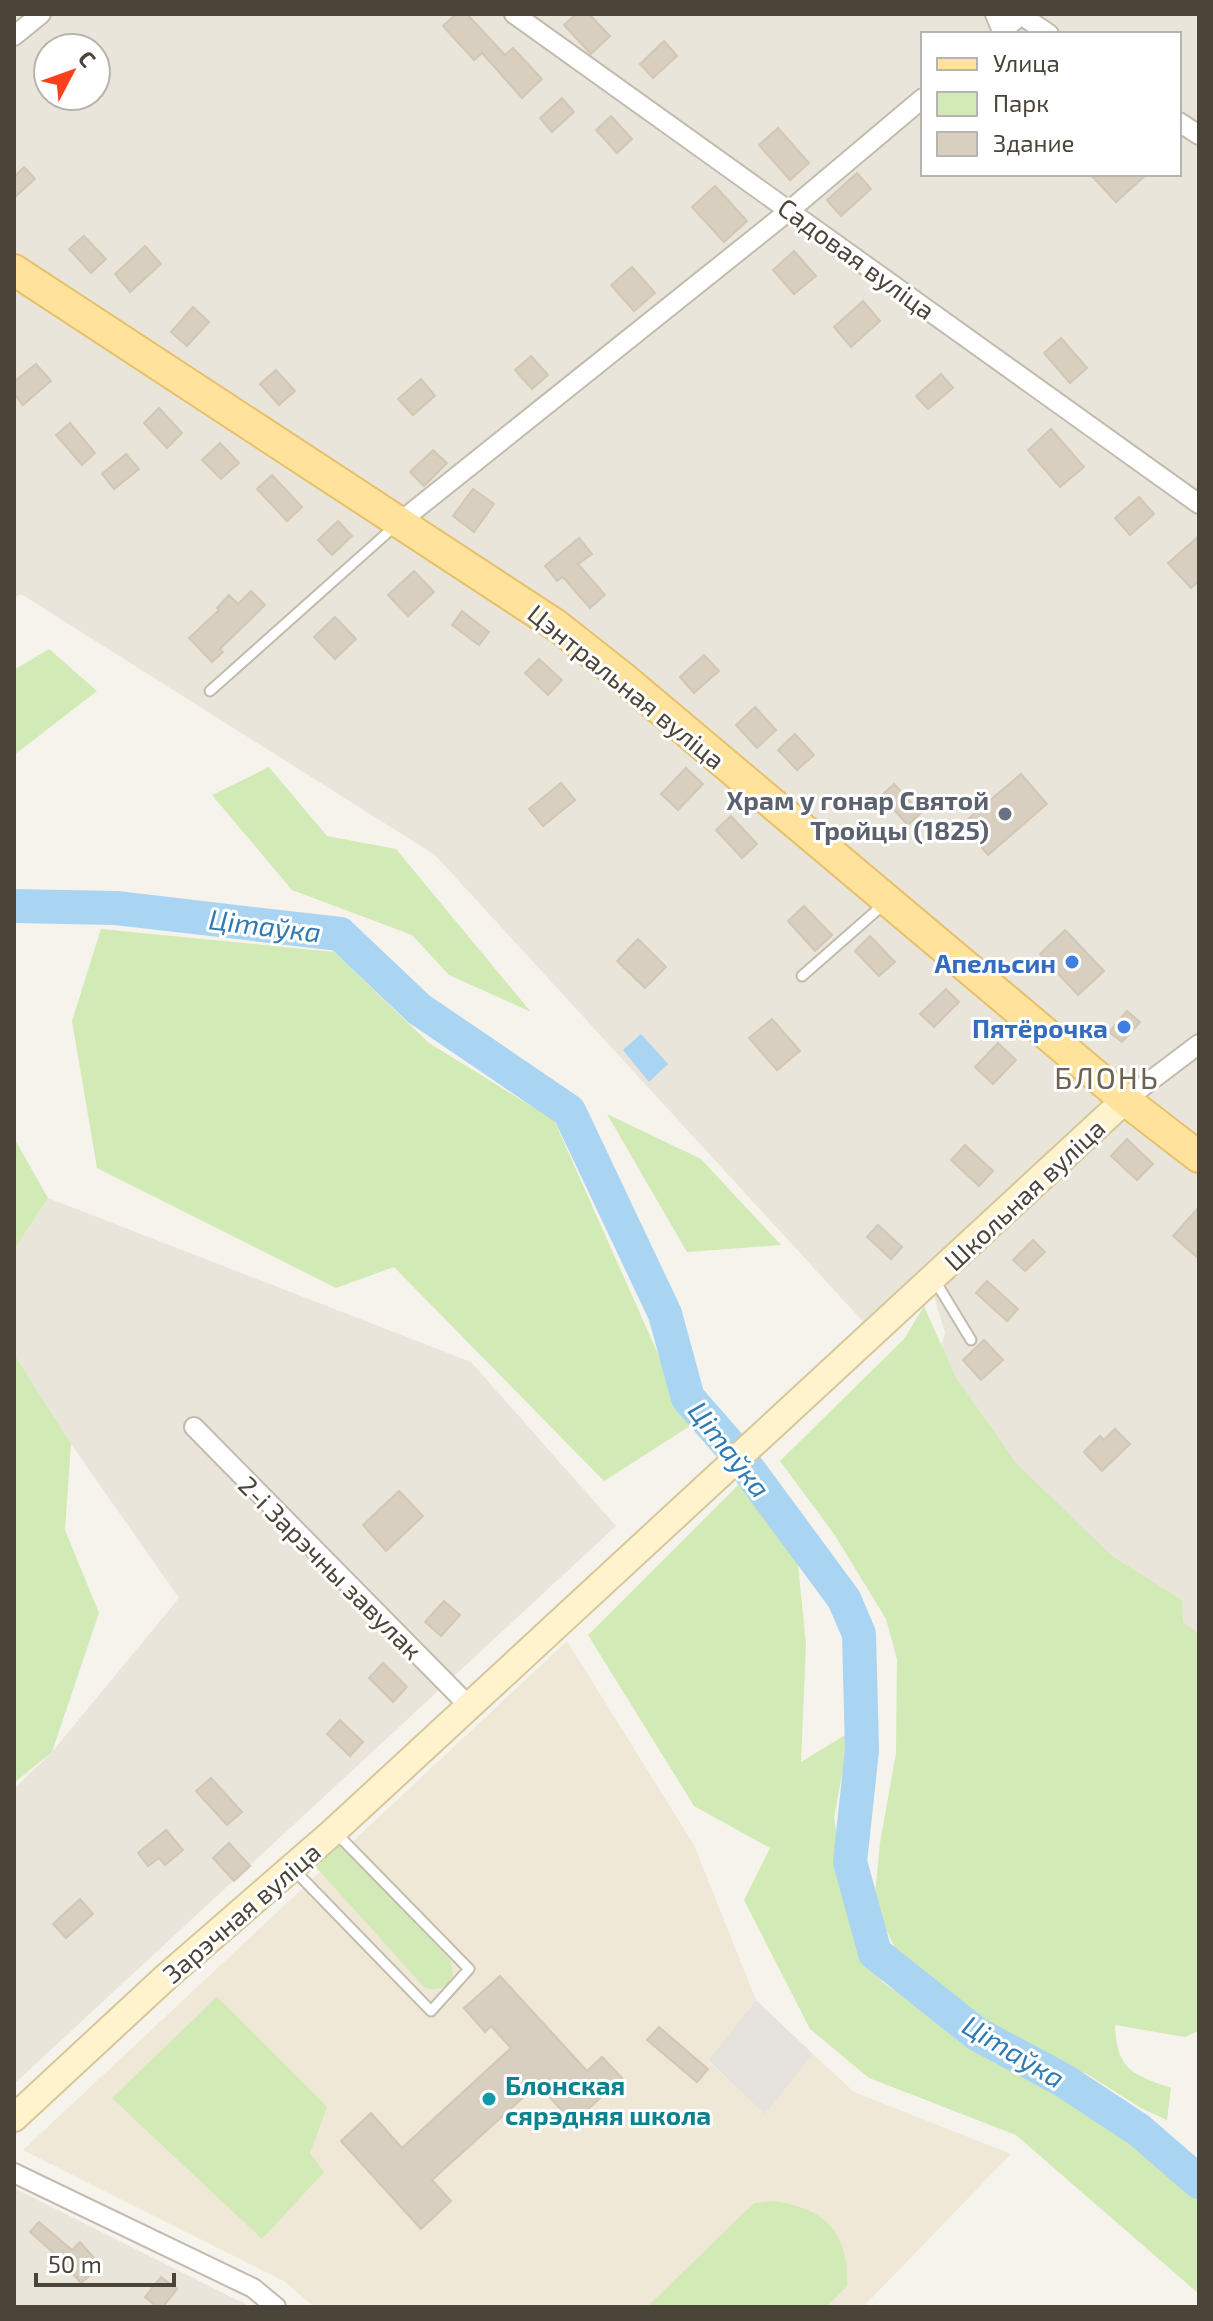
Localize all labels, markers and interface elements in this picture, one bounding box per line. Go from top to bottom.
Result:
north arrow [32,32,112,112]
legend [921,32,1181,176]
text: С [74,45,102,72]
text: Улица [993,48,1060,77]
text: Парк [993,88,1049,117]
text: Здание [993,128,1075,157]
street label: Садовая вуліца [772,191,941,326]
street label: Цэнтральная вуліца [522,597,732,776]
place label: Храм у гонар Святой Тройцы (1825) [727,784,989,845]
marker: Храм у гонар Святой Тройцы (1825) [996,805,1014,823]
water label: Цітаўка [207,901,323,949]
place label: Апельсин [935,947,1056,978]
marker: Апельсин [1063,953,1081,971]
place label: Пятёрочка [972,1012,1108,1043]
marker: Пятёрочка [1115,1018,1133,1036]
district label: БЛОНЬ [1054,1059,1160,1095]
street label: Школьная вуліца [937,1112,1111,1277]
water label: Цітаўка [682,1394,778,1504]
street label: 2-і Зарэчны завулак [232,1469,429,1666]
street label: Зарэчная вуліца [156,1835,327,1990]
water label: Цітаўка [957,2007,1071,2095]
place label: Блонская сярэдняя школа [505,2069,711,2130]
marker: Блонская сярэдняя школа [480,2090,498,2108]
scale bar [36,2237,174,2287]
text: 50 m [48,2249,102,2278]

